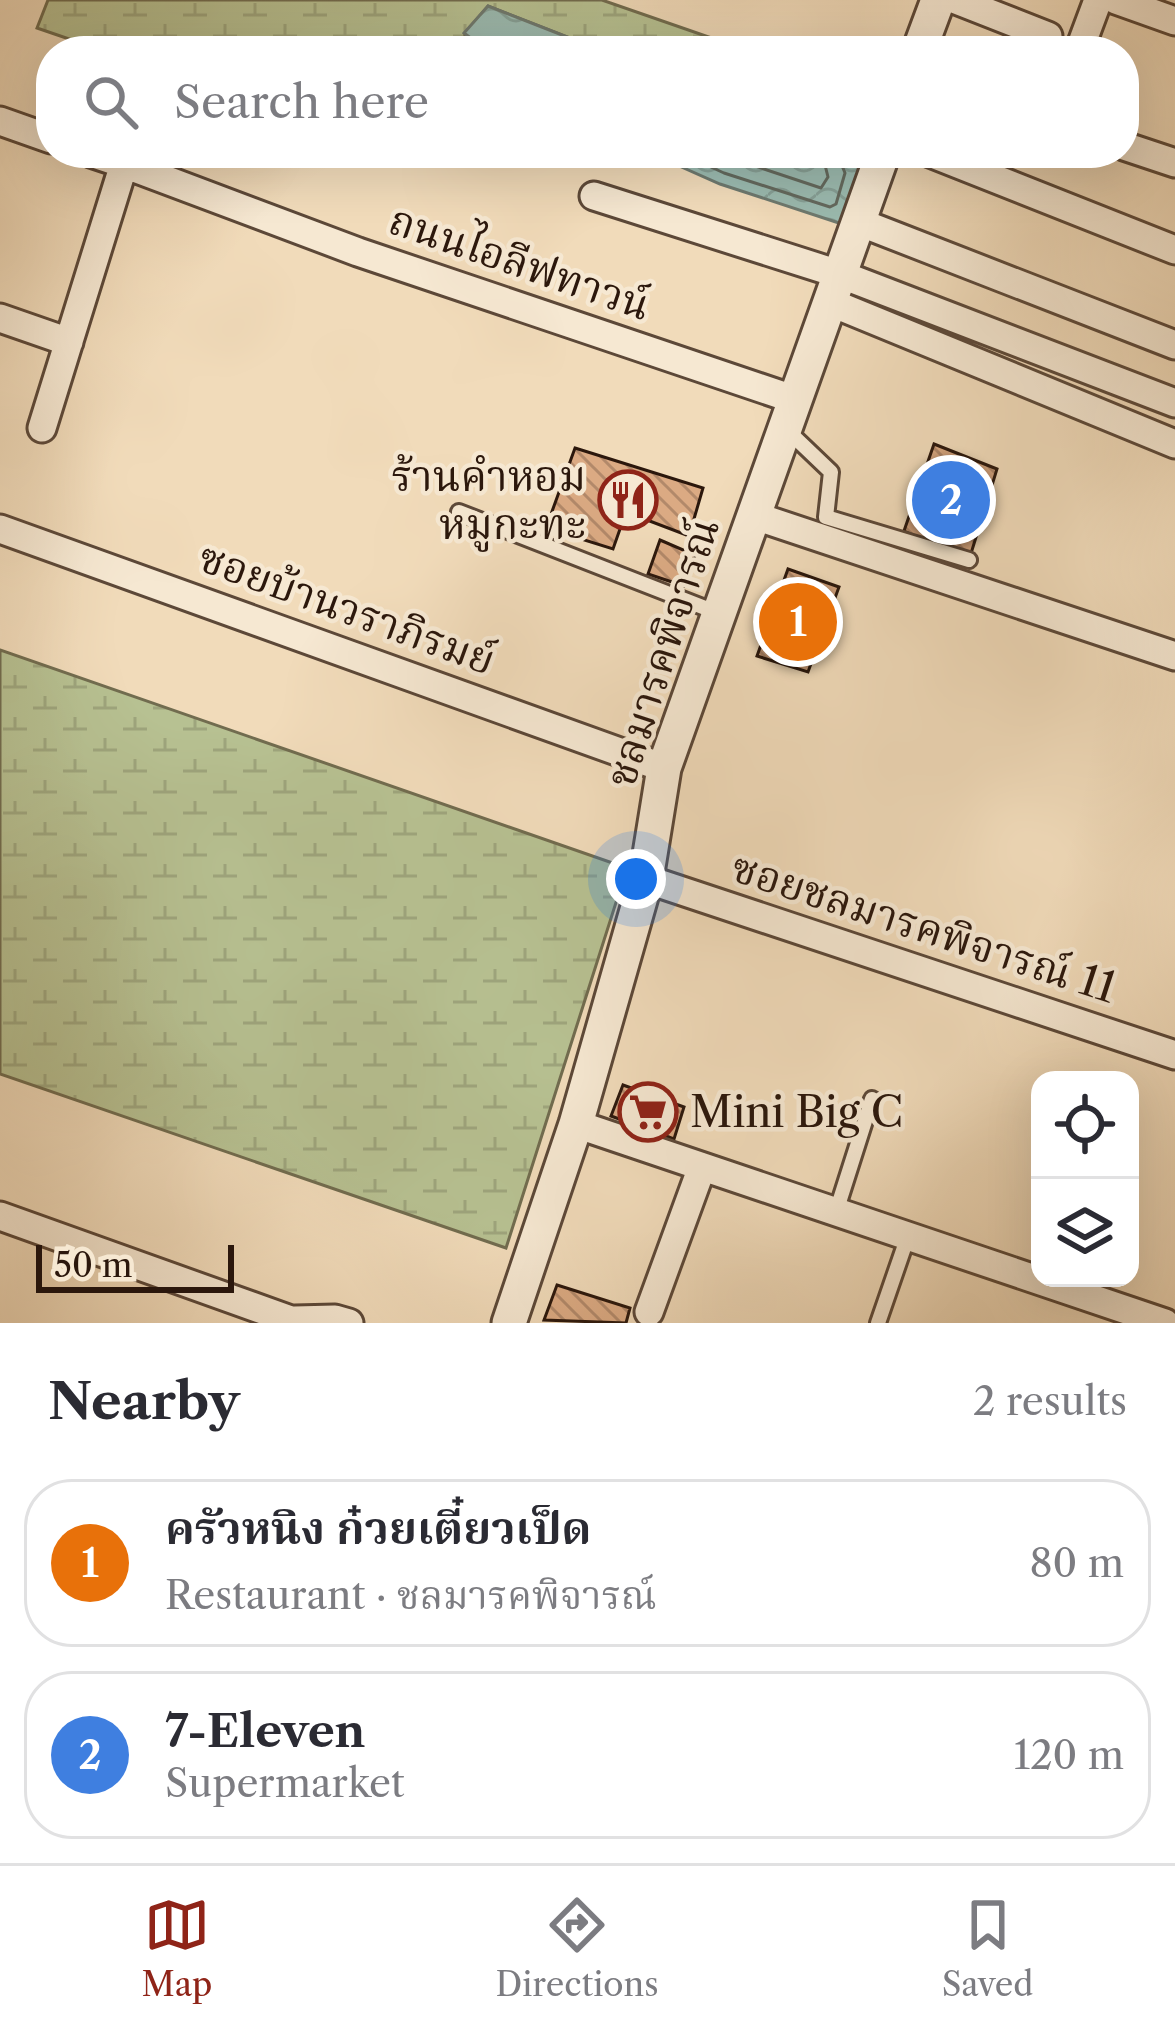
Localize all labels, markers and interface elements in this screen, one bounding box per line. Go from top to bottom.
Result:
search box [36,36,1139,168]
icon: search [78,69,144,135]
text: Search here [174,74,429,130]
street label: ถนนไอลีฟทาวน์ [383,190,658,331]
place label: ร้านคำหอม หมูกะทะ [391,450,586,552]
pin: 2 [912,455,990,545]
restaurant icon: ร้านคำหอม หมูกะทะ [597,469,659,531]
street label: ชลมารคพิจารณ์ [594,511,730,793]
street label: ซอยบ้านวราภิรมย์ [192,530,502,686]
pin: 1 [759,577,837,667]
street label: ซอยชลมารคพิจารณ์ 11 [725,840,1123,1014]
your location [606,849,666,909]
map controls [1031,1071,1139,1287]
button: locate [1031,1071,1139,1179]
supermarket icon: Mini Big C [617,1081,679,1143]
place label: Mini Big C [690,1086,903,1138]
button: layers [1031,1179,1139,1287]
scale bar [36,1239,234,1292]
text: 50 m [54,1245,132,1286]
text: Nearby [48,1370,240,1432]
text: 2 results [973,1377,1127,1425]
text: ครัวหนิง ก๋วยเตี๋ยวเป็ด [165,1500,592,1556]
text: 1 [81,1539,99,1587]
text: 80 m [1029,1539,1124,1587]
text: Restaurant · ชลมารคพิจารณ์ [165,1571,657,1619]
text: 7-Eleven [165,1703,365,1759]
text: 2 [78,1731,102,1779]
text: 120 m [1014,1731,1124,1779]
text: Supermarket [165,1759,405,1807]
tab: Map [142,1892,212,2005]
tab: Directions [496,1892,659,2005]
tab: Saved [942,1892,1033,2005]

